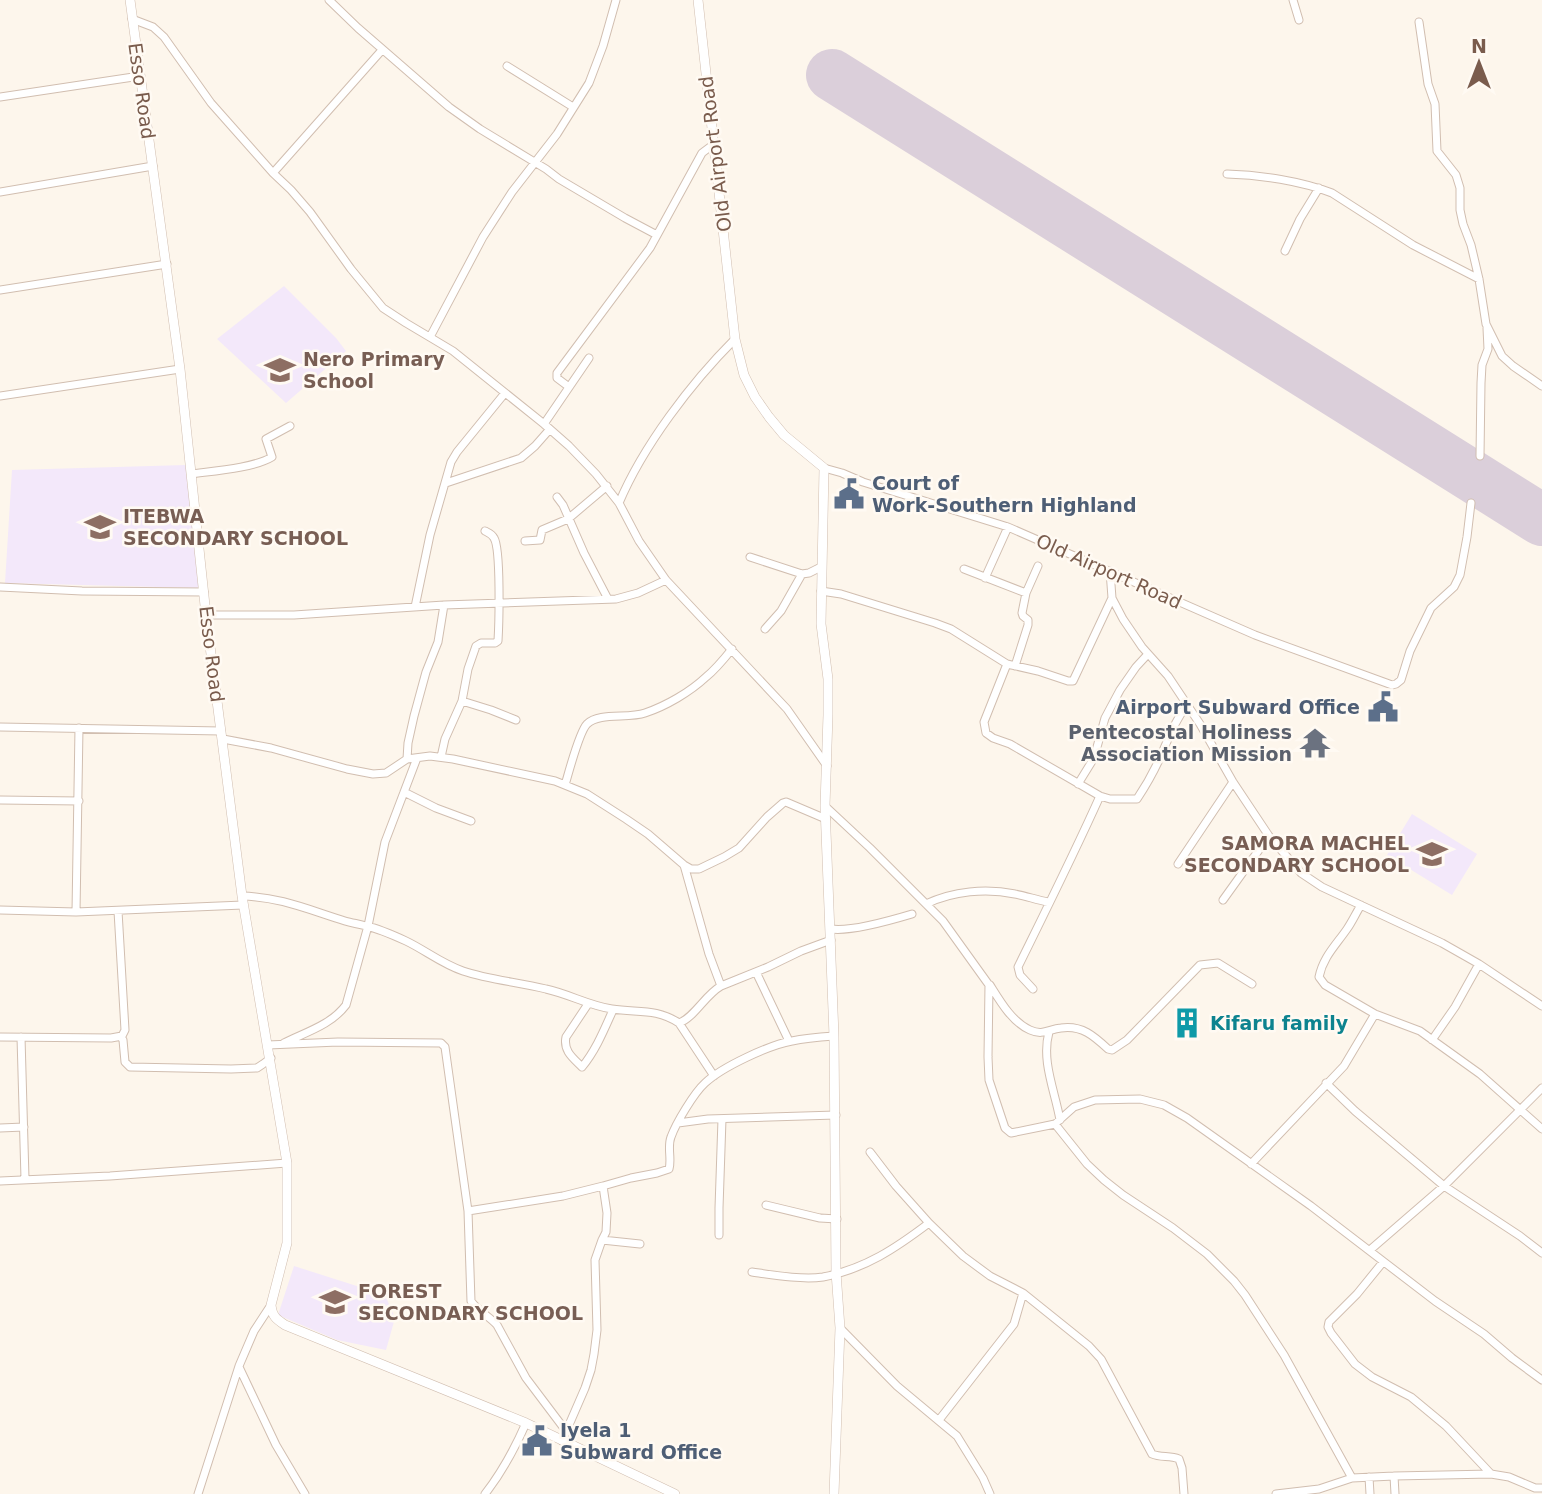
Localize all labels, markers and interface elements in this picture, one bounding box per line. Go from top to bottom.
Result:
north arrow [1444,28,1514,98]
text: N [1471,35,1487,57]
street label: Esso Road [124,41,160,141]
street label: Old Airport Road [695,75,735,233]
place label: Nero Primary School [303,348,446,392]
school or university icon: Nero Primary School [263,353,297,387]
place label: Court of Work-Southern Highland [872,472,1137,516]
public building icon: Court of Work-Southern Highland [832,477,866,511]
place label: ITEBWA SECONDARY SCHOOL [123,505,348,549]
school or university icon: ITEBWA SECONDARY SCHOOL [83,510,117,544]
street label: Old Airport Road [1033,529,1185,613]
street label: Esso Road [195,604,229,704]
public building icon: Airport Subward Office [1366,690,1400,724]
place label: Airport Subward Office [1115,696,1360,718]
place label: Pentecostal Holiness Association Mission [1068,721,1292,765]
temple icon: Pentecostal Holiness Association Mission [1298,726,1332,760]
place label: SAMORA MACHEL SECONDARY SCHOOL [1184,832,1409,876]
school or university icon: SAMORA MACHEL SECONDARY SCHOOL [1415,837,1449,871]
building icon: Kifaru family [1170,1006,1204,1040]
place label: Kifaru family [1210,1012,1349,1034]
place label: FOREST SECONDARY SCHOOL [358,1280,583,1324]
school or university icon: FOREST SECONDARY SCHOOL [318,1285,352,1319]
place label: Iyela 1 Subward Office [560,1419,722,1463]
public building icon: Iyela 1 Subward Office [520,1424,554,1458]

